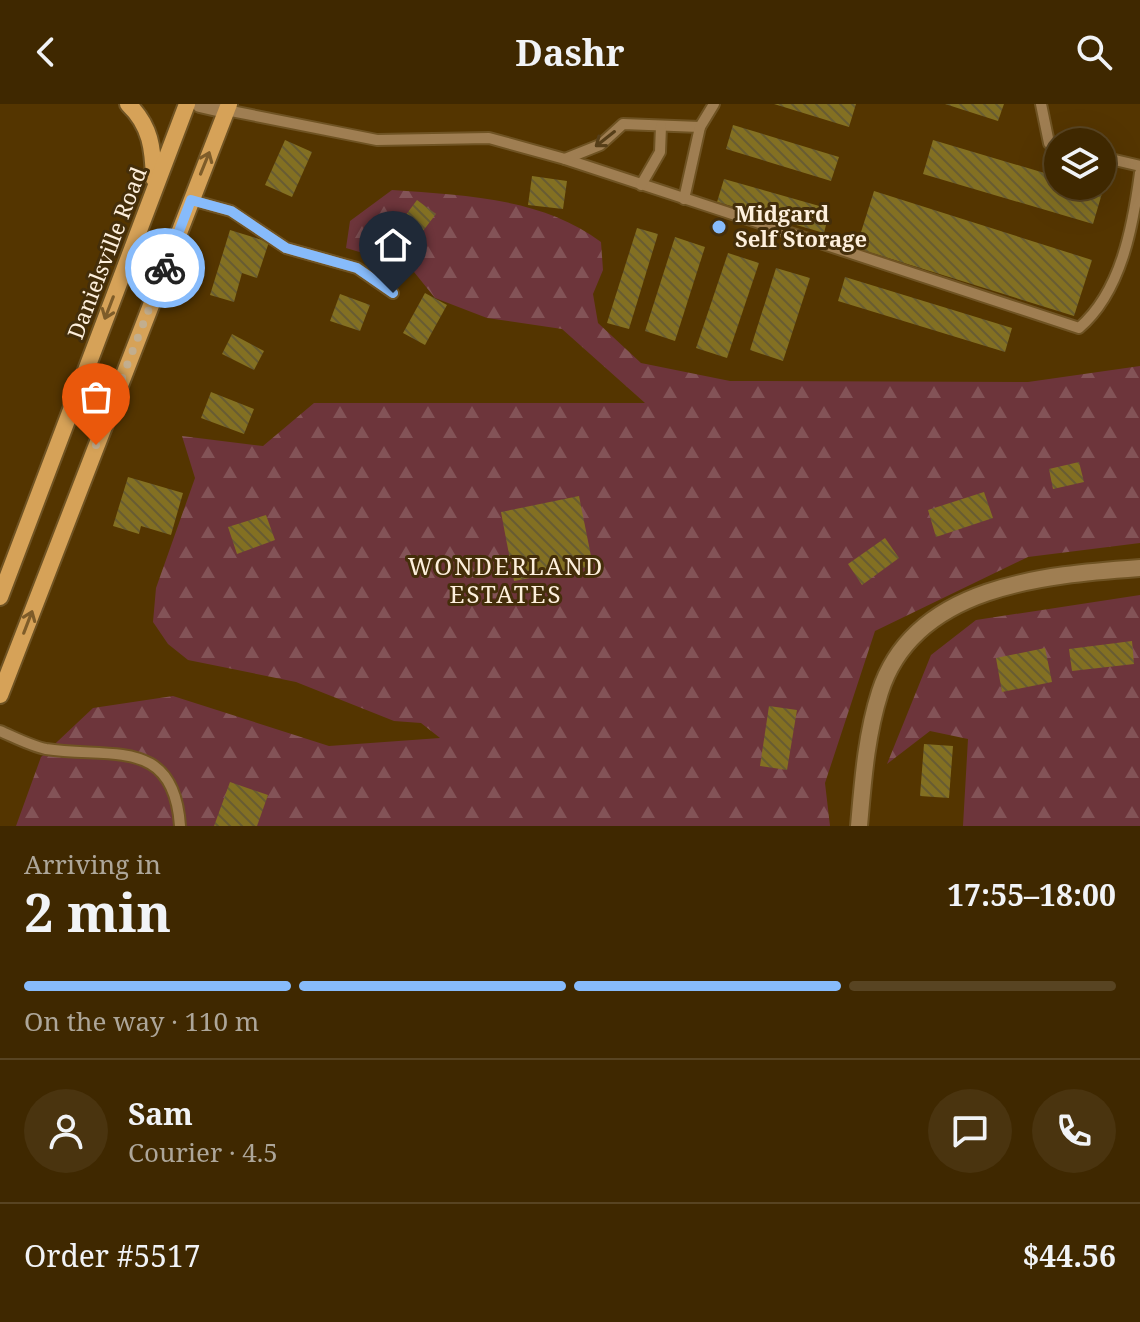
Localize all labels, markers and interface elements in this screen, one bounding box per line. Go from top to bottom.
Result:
text: Dashr [515,28,625,77]
icon: back [24,30,68,74]
icon: search [1072,30,1116,74]
map controls [1044,128,1116,200]
button: layers [1044,128,1116,200]
one-way arrow [595,130,616,147]
one-way arrow [199,151,213,176]
street label: Danielsville Road [59,162,153,343]
place label: Midgard Self Storage [735,198,867,253]
pin [359,211,427,293]
marker: Midgard Self Storage [710,218,728,236]
icon: home [371,223,415,267]
courier [125,228,205,308]
icon: bike [143,246,187,290]
one-way arrow [101,295,115,320]
pin [62,363,130,445]
icon: bag [74,375,118,419]
district label: WONDERLAND ESTATES [408,549,604,610]
one-way arrow [22,610,36,635]
text: Arriving in [24,846,161,882]
text: 17:55–18:00 [947,874,1116,915]
text: 2 min [24,876,171,947]
text: On the way · 110 m [24,1003,259,1039]
button: person [24,1089,108,1173]
button: chat [928,1089,1012,1173]
button: phone [1032,1089,1116,1173]
text: Sam [128,1093,193,1134]
text: Courier · 4.5 [128,1134,278,1170]
text: Order #5517 [24,1235,201,1276]
text: $44.56 [1022,1235,1116,1276]

